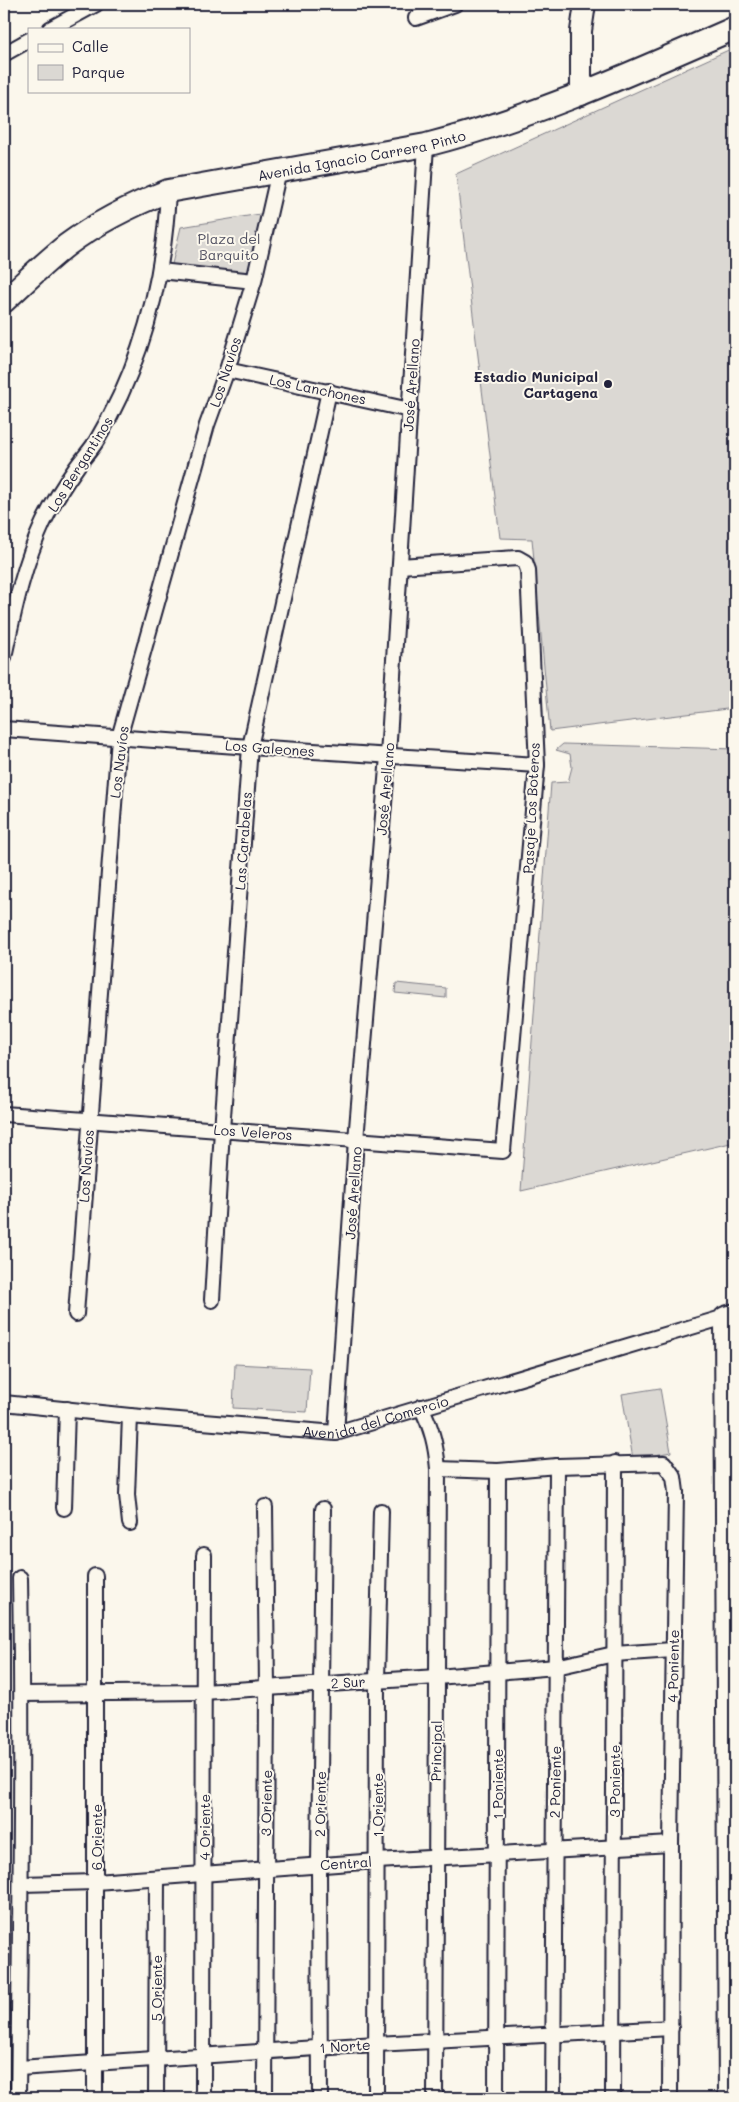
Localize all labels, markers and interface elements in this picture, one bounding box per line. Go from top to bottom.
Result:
legend [28,28,190,92]
text: Calle [72,36,109,56]
text: Parque [72,62,125,82]
street label: Avenida Ignacio Carrera Pinto [256,125,468,184]
park label: Plaza del Barquito [198,229,260,264]
street label: Los Navíos [205,334,245,410]
street label: José Arellano [398,338,424,432]
place label: Estadio Municipal Cartagena [474,367,598,402]
street label: Los Lanchones [268,369,368,409]
marker: Estadio Municipal Cartagena [602,378,614,390]
street label: Los Bergantinos [43,413,117,515]
street label: Los Navíos [105,725,133,799]
street label: Los Galeones [225,735,315,761]
street label: José Arellano [371,742,399,836]
street label: Pasaje Los Boteros [518,742,544,874]
street label: Las Carabelas [230,791,256,891]
street label: Los Veleros [213,1120,293,1144]
street label: Los Navíos [74,1129,98,1203]
street label: José Arellano [340,1146,366,1240]
street label: Avenida del Comercio [302,1391,451,1442]
street label: 4 Poniente [663,1629,683,1703]
street label: 2 Sur [330,1672,366,1692]
street label: Principal [426,1720,446,1782]
street label: 3 Poniente [605,1745,624,1817]
street label: 2 Poniente [545,1746,565,1818]
street label: 1 Poniente [488,1749,507,1819]
street label: 3 Oriente [256,1770,276,1836]
street label: 2 Oriente [310,1771,330,1837]
street label: 1 Oriente [368,1773,387,1837]
street label: 4 Oriente [195,1794,214,1860]
street label: 6 Oriente [87,1804,106,1870]
street label: Central [319,1852,373,1874]
street label: 5 Oriente [147,1955,166,2021]
street label: 1 Norte [319,2035,371,2057]

